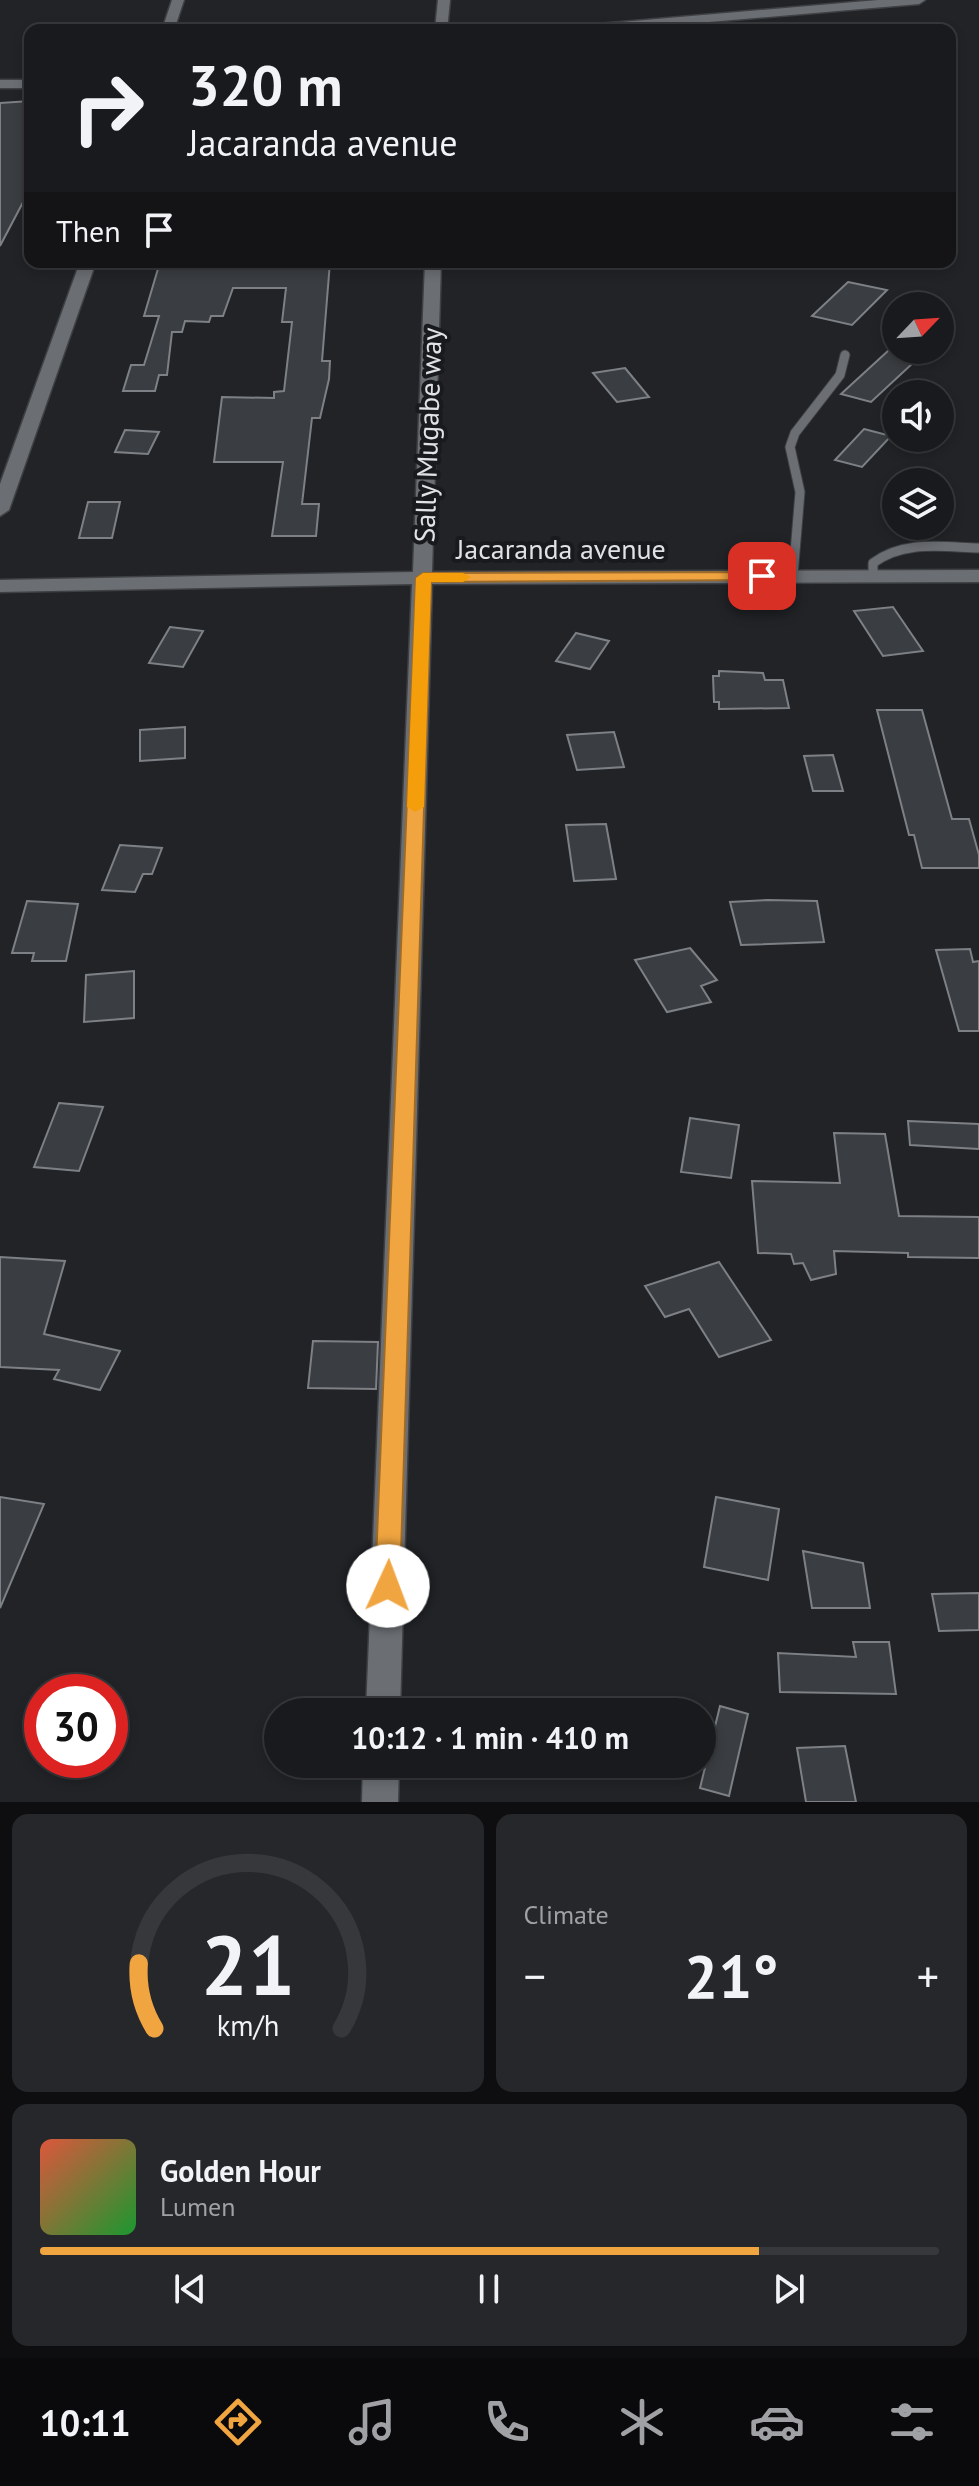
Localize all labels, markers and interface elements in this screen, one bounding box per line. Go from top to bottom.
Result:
text: 320 m [188,49,343,121]
icon: right [56,56,160,160]
text: Jacaranda avenue [188,119,458,166]
icon: arrive [137,208,181,252]
text: Then [56,211,121,250]
north arrow [882,292,954,364]
map controls [882,292,954,540]
street label: Sally Mugabe way [405,327,450,543]
button: sound [882,380,954,452]
button: layers [882,468,954,540]
street label: Jacaranda avenue [455,530,666,567]
pin [728,542,796,610]
icon: arrive [740,554,784,598]
position arrow [346,1544,430,1628]
speed limit sign: 30 [24,1674,128,1778]
text: 10:12 · 1 min · 410 m [351,1718,629,1757]
text: Climate [524,1898,609,1931]
text: 21 [201,1910,295,2018]
text: 21° [684,1937,778,2015]
text: − [524,1947,546,2004]
text: + [917,1947,939,2004]
text: km/h [216,2007,279,2044]
text: Golden Hour [160,2151,321,2190]
text: Lumen [160,2190,235,2223]
icon: previous [168,2267,212,2311]
icon: pause [467,2267,511,2311]
icon: next [767,2267,811,2311]
icon: directions [210,2394,266,2450]
icon: music [344,2394,400,2450]
icon: phone [479,2394,535,2450]
icon: climate [614,2394,670,2450]
icon: car [749,2394,805,2450]
icon: filters [884,2394,940,2450]
text: 10:11 [39,2399,131,2446]

